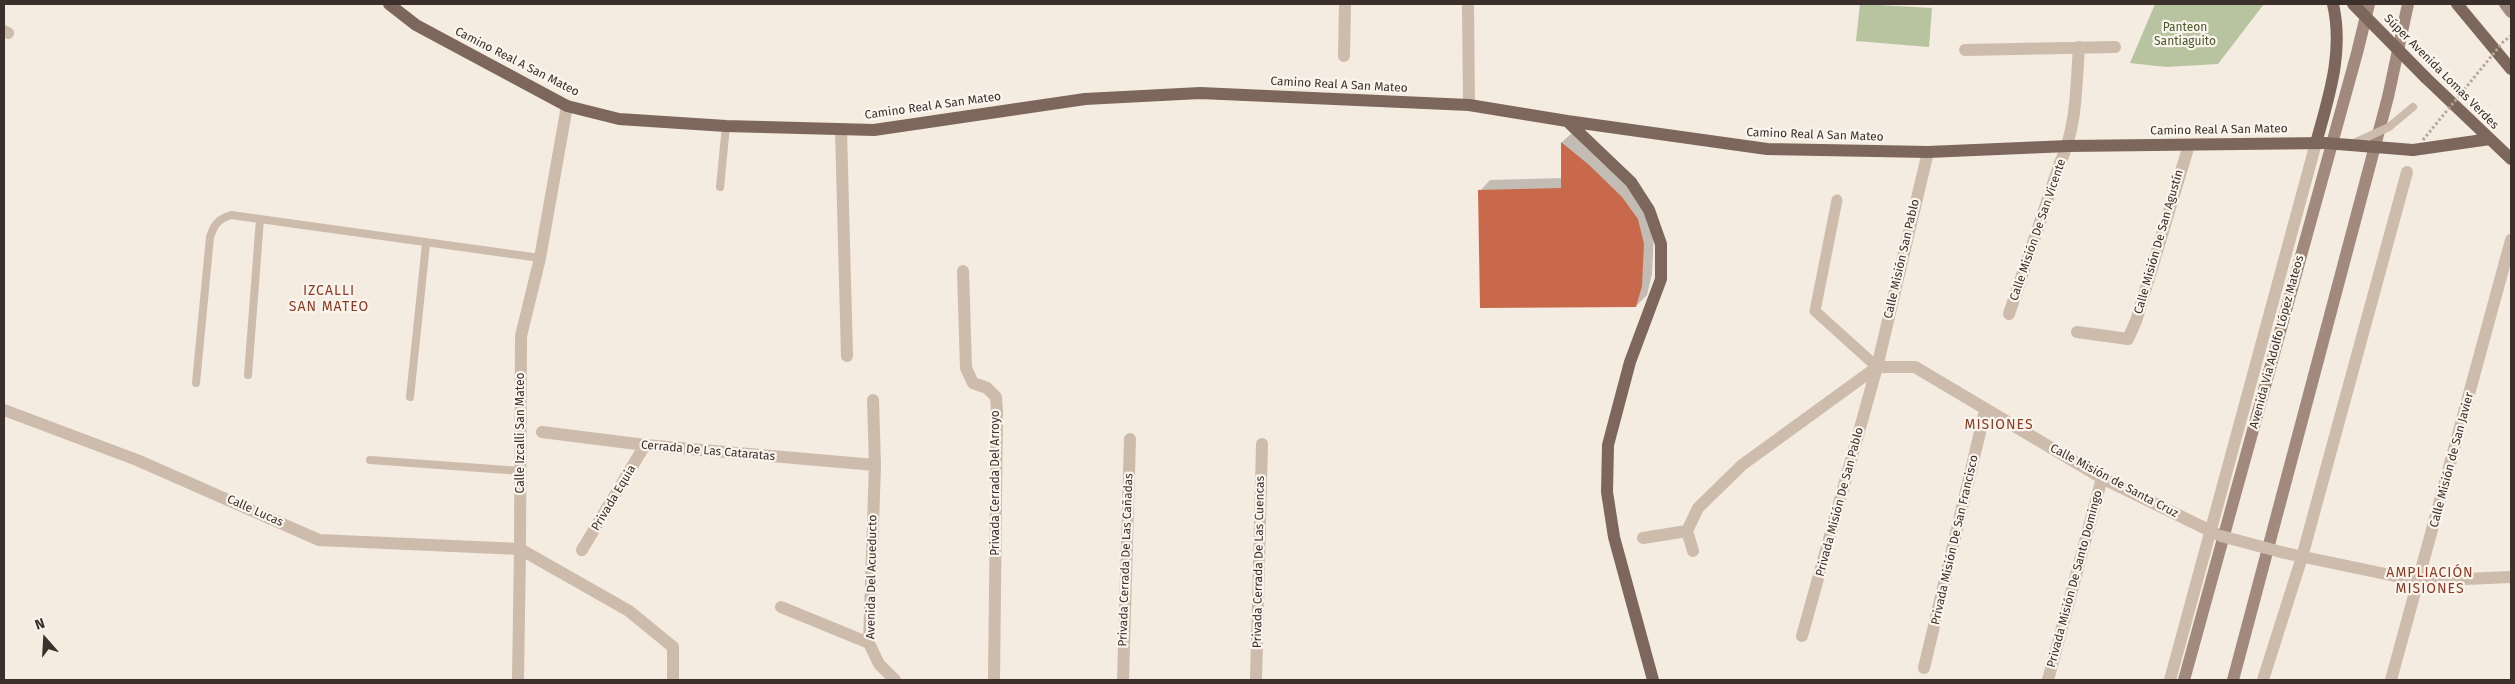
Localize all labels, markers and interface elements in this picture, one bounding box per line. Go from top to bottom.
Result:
street label: Súper Avenida Lomas Verdes [2381,12,2501,132]
park label: Panteon Santiaguito [2154,21,2216,49]
street label: Camino Real A San Mateo [452,24,582,100]
street label: Camino Real A San Mateo [1270,74,1408,96]
street label: Camino Real A San Mateo [864,89,1002,123]
street label: Camino Real A San Mateo [2150,122,2288,138]
street label: Camino Real A San Mateo [1746,125,1884,145]
street label: Calle Misión De San Vicente [2007,157,2069,303]
street label: Calle Misión De San Agustín [2131,168,2187,316]
street label: Calle Misión San Pablo [1881,198,1923,320]
street label: Avenida Via Adolfo López Mateos [2247,254,2307,430]
district label: IZCALLI SAN MATEO [288,283,370,316]
street label: Calle Izcalli San Mateo [514,373,528,493]
street label: Calle Misión de San Javier [2427,391,2477,529]
street label: Privada Cerrada Del Arroyo [989,410,1003,556]
district label: MISIONES [1963,417,2035,433]
street label: Privada Misión De San Pablo [1813,426,1867,578]
street label: Cerrada De Las Cataratas [640,438,776,464]
street label: Calle Misión de Santa Cruz [2047,441,2181,521]
street label: Privada Misión De San Francisco [1928,454,1982,626]
street label: Privada Equia [589,463,639,533]
street label: Privada Cerrada De Las Cañadas [1116,473,1136,647]
street label: Privada Cerrada De Las Cuencas [1250,476,1268,648]
street label: Privada Misión De Santo Domingo [2044,489,2106,669]
street label: Calle Lucas [225,492,285,530]
street label: Avenida Del Acueducto [864,515,880,639]
district label: AMPLIACIÓN MISIONES [2385,565,2475,598]
north arrow [20,614,70,664]
text: N [33,615,47,634]

